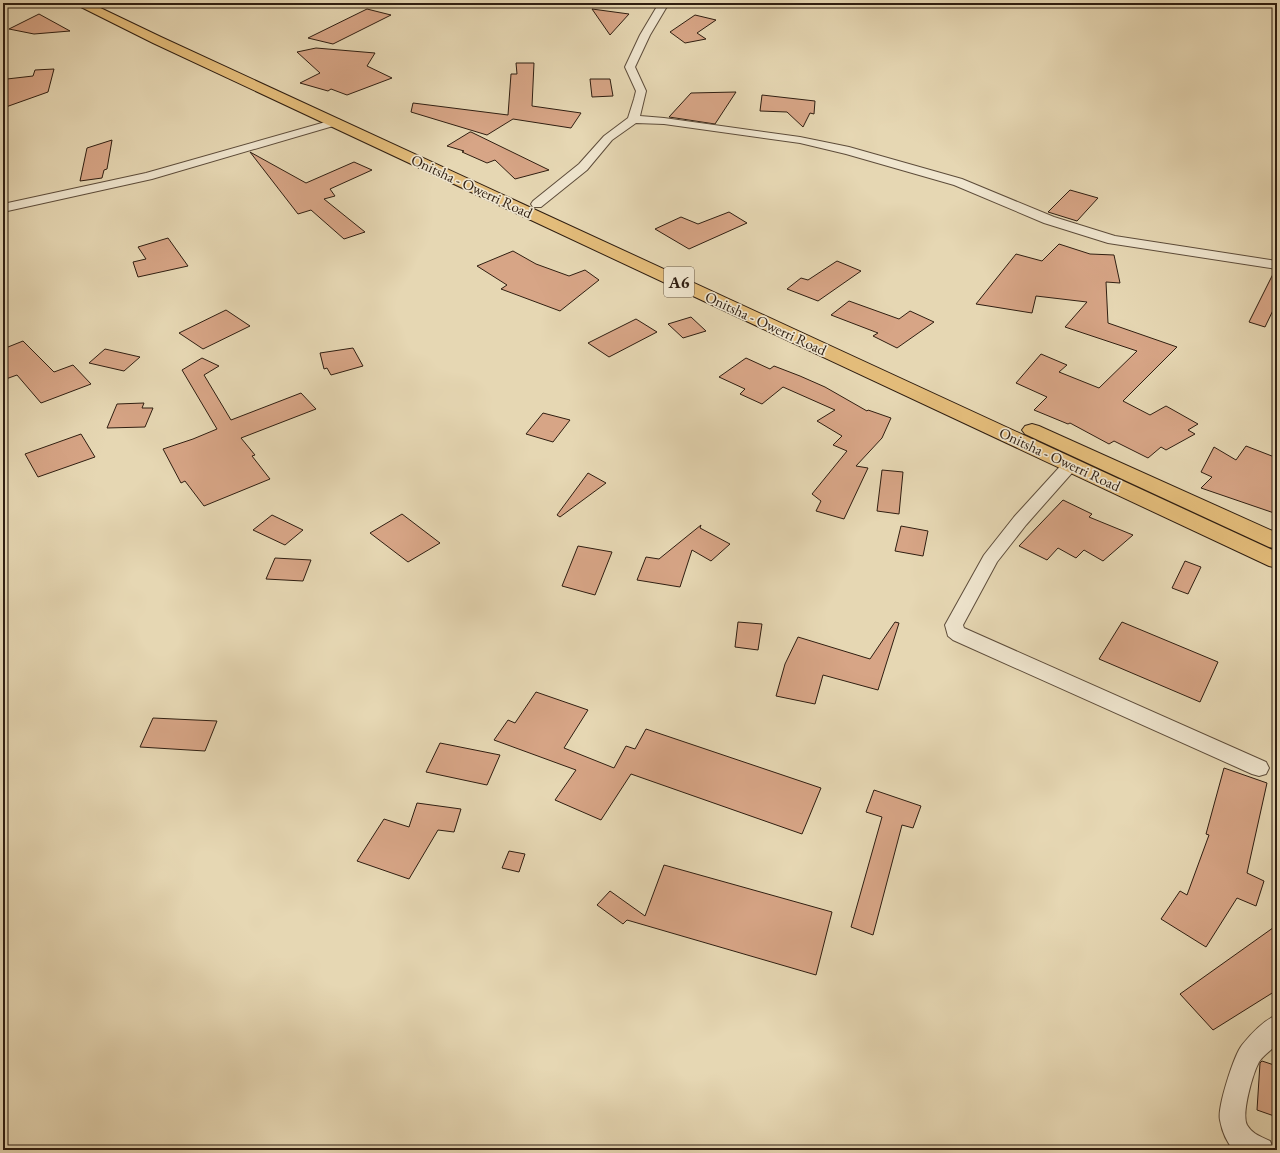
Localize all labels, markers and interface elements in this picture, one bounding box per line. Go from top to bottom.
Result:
street label: Onitsha - Owerri Road [408,150,536,223]
road number: A6 [664,267,694,297]
street label: Onitsha - Owerri Road [702,287,830,360]
street label: Onitsha - Owerri Road [996,423,1124,496]

